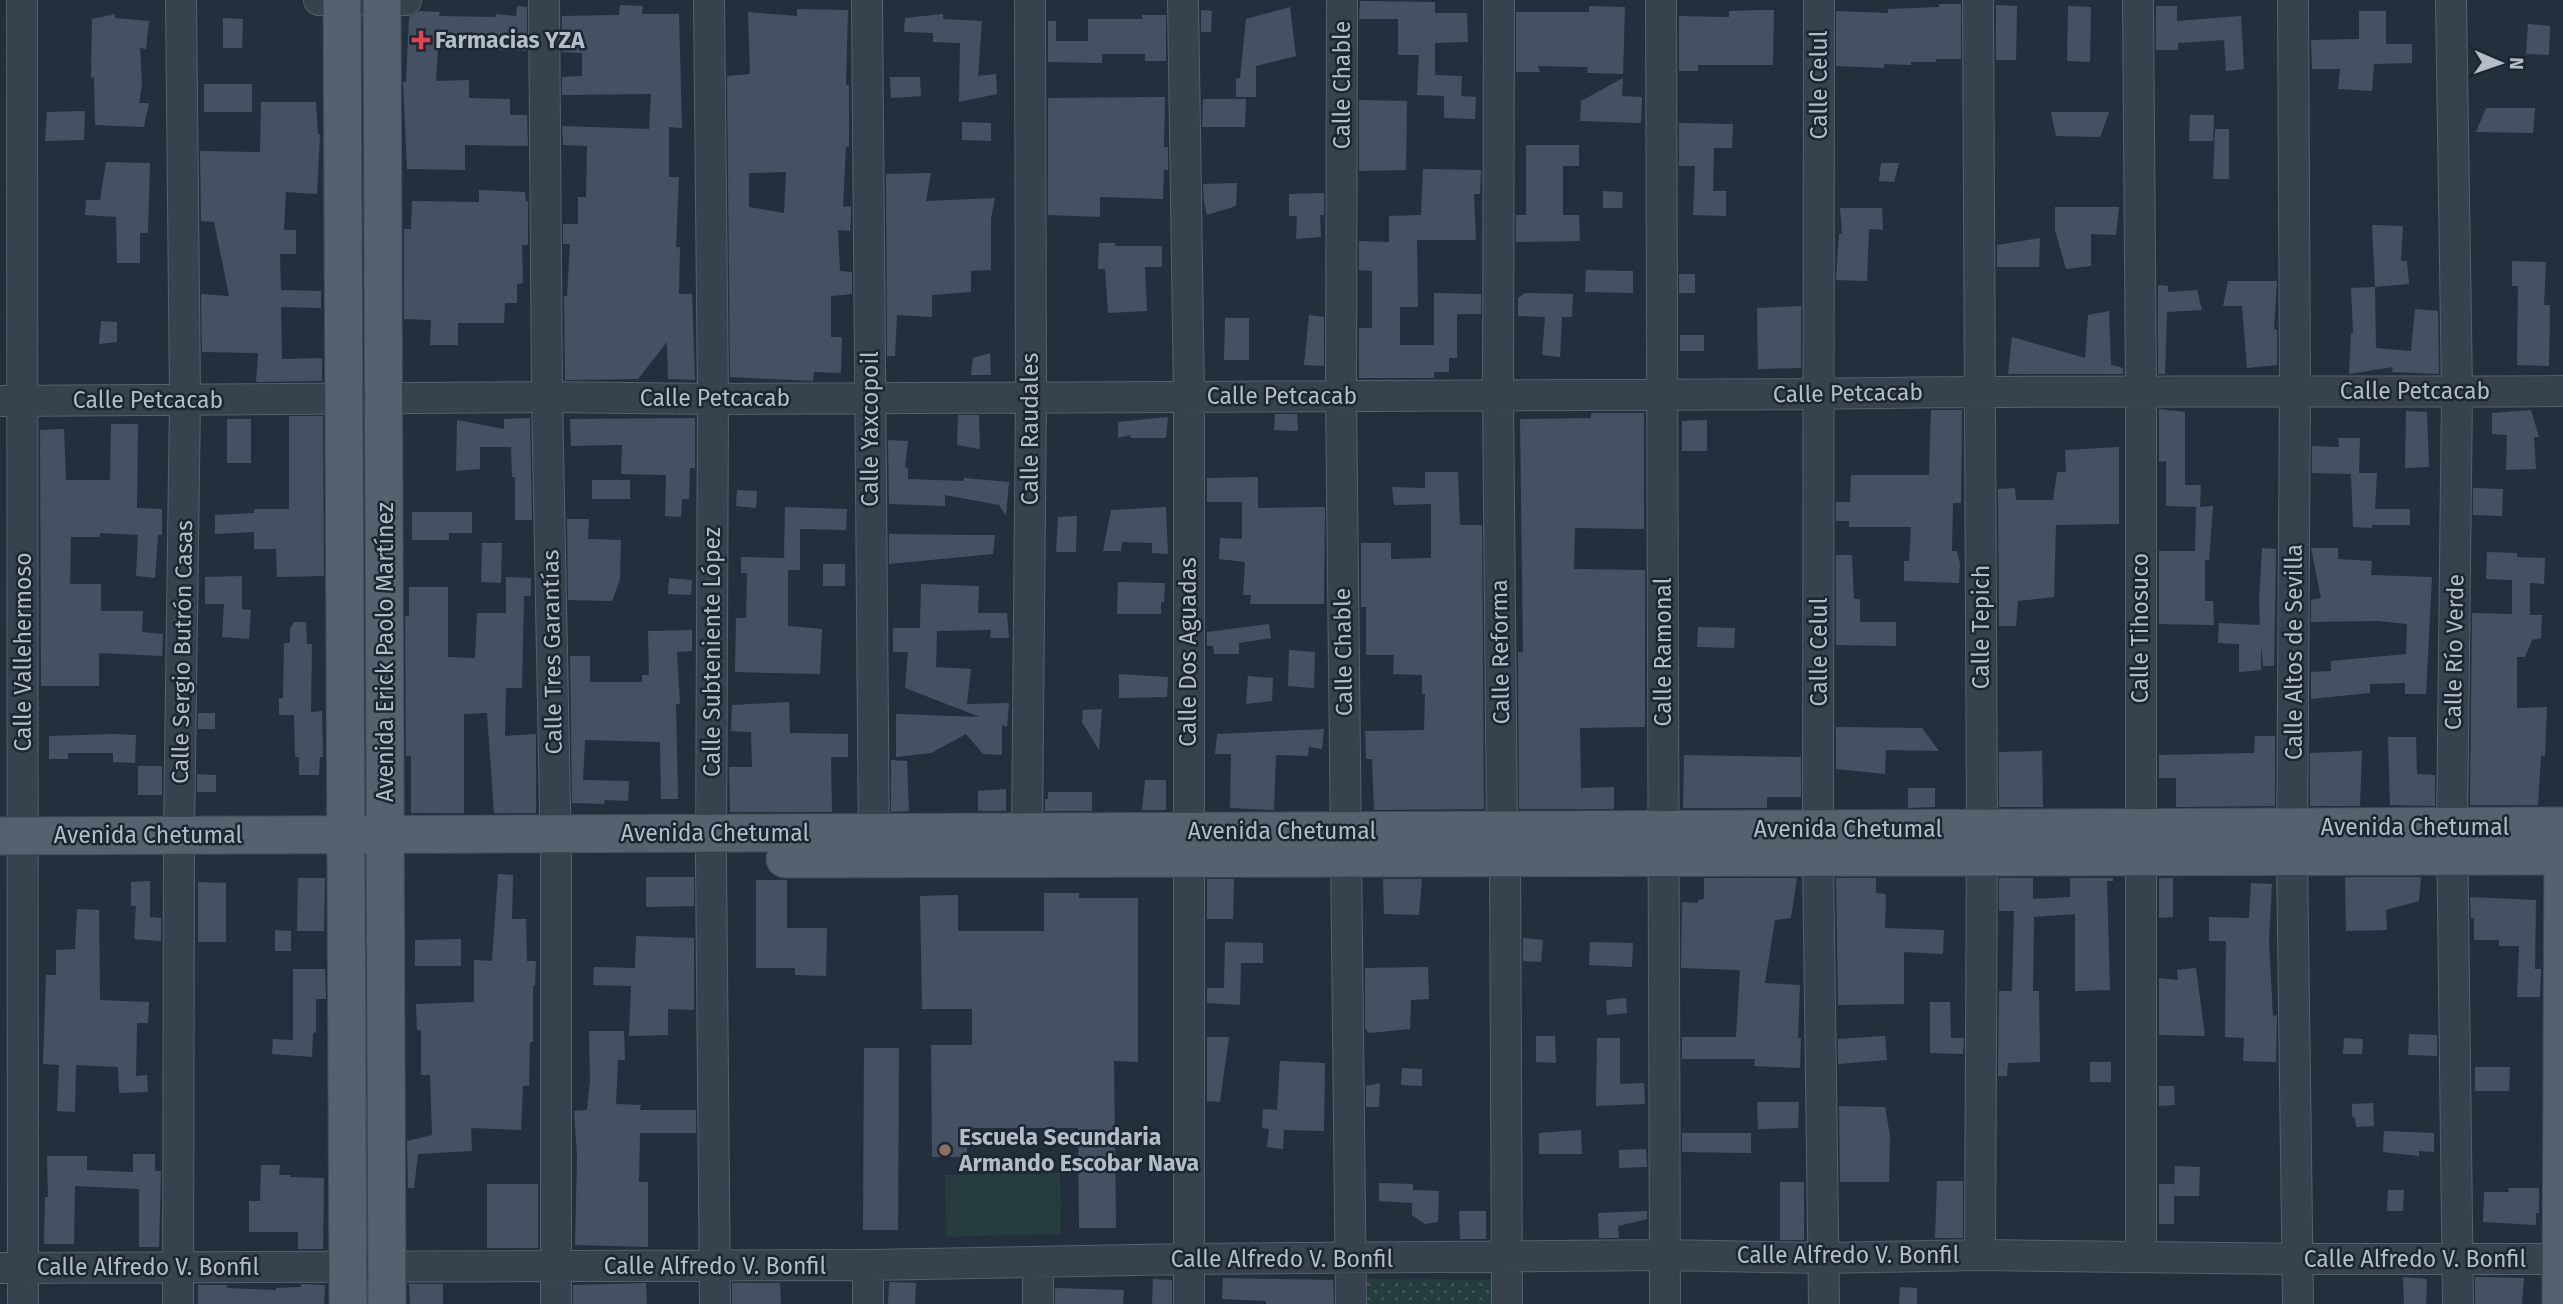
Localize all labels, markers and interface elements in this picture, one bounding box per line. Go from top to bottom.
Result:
street label: Calle Chable [1328,21,1356,149]
place label: Farmacias YZA [435,26,585,54]
north arrow [2465,28,2535,98]
street label: Calle Celul [1805,30,1833,139]
marker: Farmacias YZA [413,32,429,48]
text: N [2505,57,2528,70]
street label: Calle Yaxcopoil [856,351,884,507]
street label: Calle Raudales [1016,353,1044,505]
street label: Calle Petcacab [2340,377,2490,405]
street label: Calle Petcacab [1773,378,1923,408]
street label: Calle Petcacab [1207,382,1357,410]
street label: Calle Petcacab [640,384,790,412]
street label: Calle Petcacab [73,386,223,414]
street label: Avenida Erick Paolo Martínez [371,502,399,802]
street label: Calle Sergio Butrón Casas [166,520,198,784]
street label: Calle Subteniente López [698,527,726,777]
street label: Calle Altos de Sevilla [2280,544,2308,760]
street label: Calle Tres Garantías [536,549,568,755]
street label: Calle Vallehermoso [9,552,37,752]
street label: Calle Tihosuco [2126,553,2154,703]
street label: Calle Dos Aguadas [1174,557,1202,747]
street label: Calle Tepich [1967,565,1995,689]
street label: Calle Río Verde [2439,574,2469,730]
street label: Calle Ramonal [1649,577,1677,726]
street label: Calle Reforma [1485,579,1515,725]
street label: Calle Chable [1328,588,1358,716]
street label: Calle Celul [1805,597,1833,706]
street label: Avenida Chetumal [2321,813,2509,841]
street label: Avenida Chetumal [1754,815,1942,843]
street label: Avenida Chetumal [1188,817,1376,845]
street label: Avenida Chetumal [621,819,809,847]
street label: Avenida Chetumal [54,821,242,849]
place label: Escuela Secundaria Armando Escobar Nava [958,1123,1199,1177]
marker: Escuela Secundaria Armando Escobar Nava [937,1142,953,1158]
street label: Calle Alfredo V. Bonfil [1737,1241,1960,1269]
street label: Calle Alfredo V. Bonfil [1171,1245,1394,1273]
street label: Calle Alfredo V. Bonfil [2304,1245,2527,1273]
street label: Calle Alfredo V. Bonfil [604,1252,827,1280]
street label: Calle Alfredo V. Bonfil [37,1253,260,1281]

